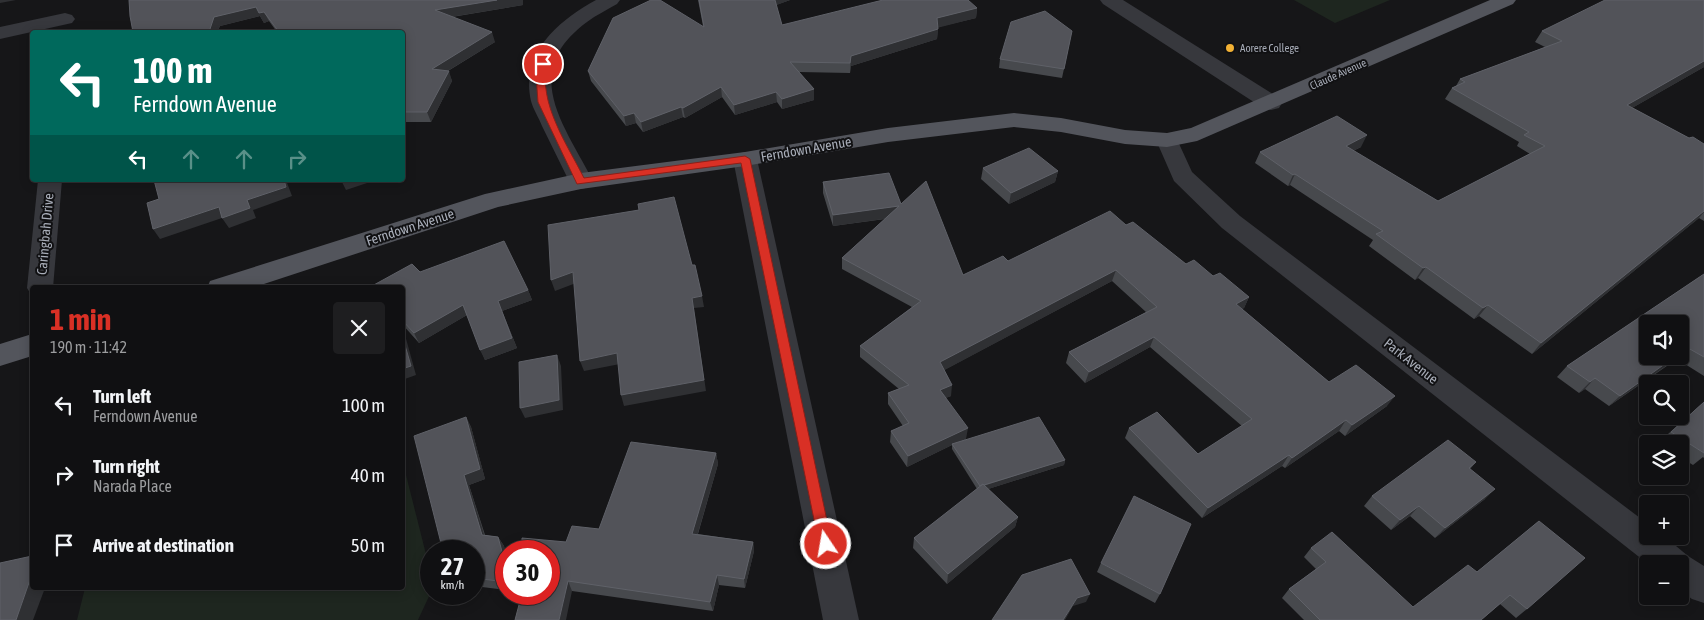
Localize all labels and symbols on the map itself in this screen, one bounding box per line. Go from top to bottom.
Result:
marker: Aorere College [1224,42,1236,54]
place label: Aorere College [1240,42,1299,54]
pin [522,43,564,85]
street label: Claude Avenue [1308,56,1368,92]
street label: Ferndown Avenue [760,133,852,165]
street label: Caringbah Drive [33,192,57,276]
street label: Ferndown Avenue [364,205,456,249]
street label: Park Avenue [1381,335,1441,387]
position arrow [799,517,851,569]
speed limit sign: 30 [495,540,560,605]

